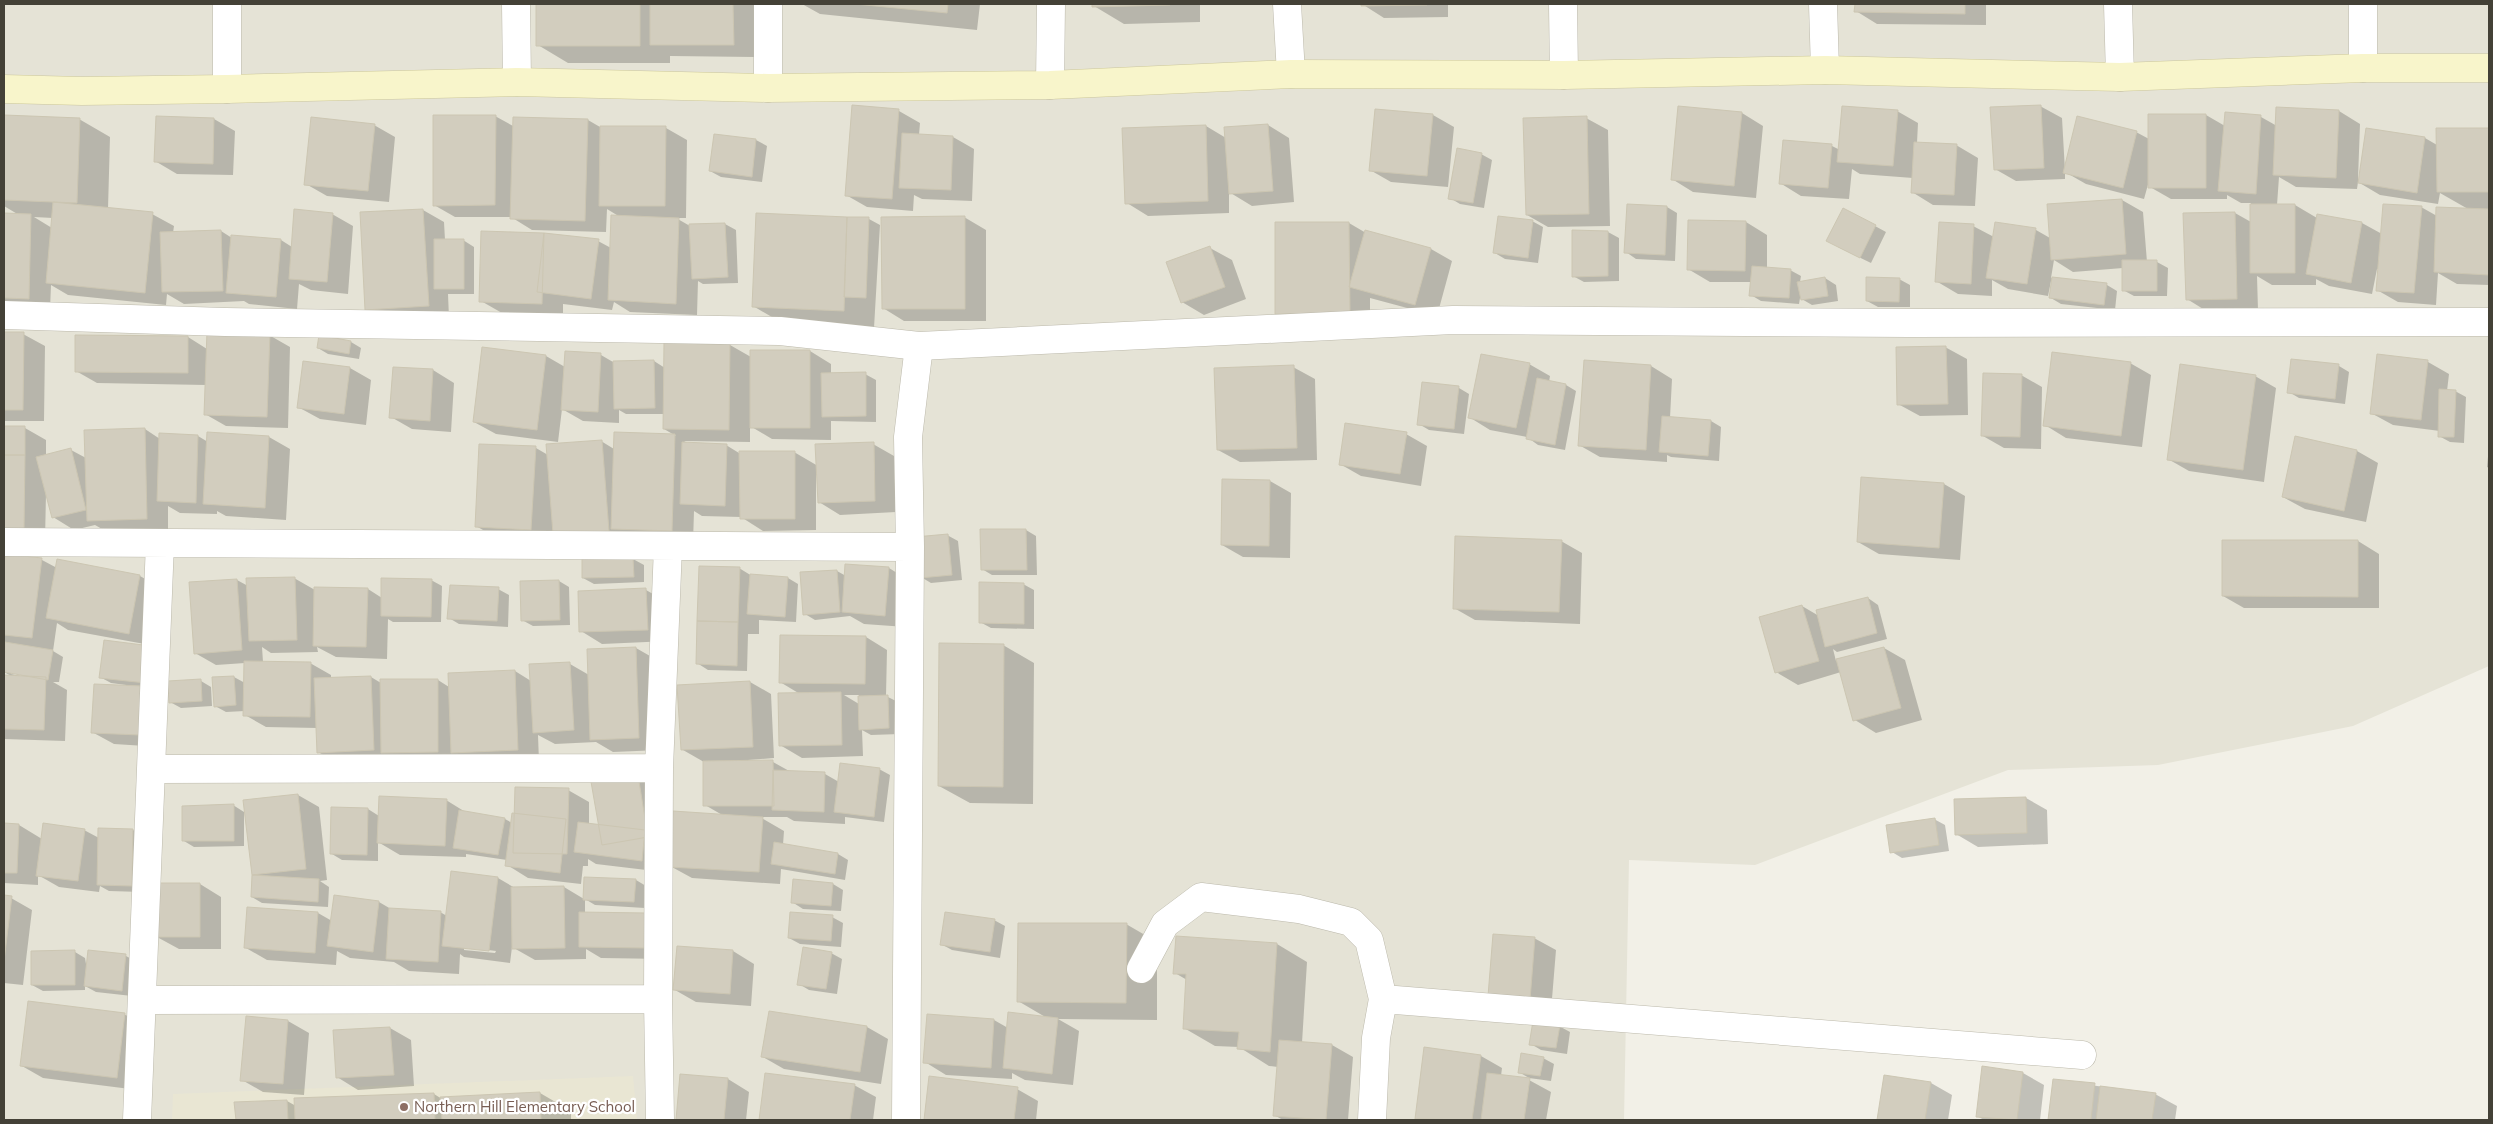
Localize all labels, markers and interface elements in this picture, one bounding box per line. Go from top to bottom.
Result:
place label: Northern Hill Elementary School [414,1097,635,1116]
marker: Northern Hill Elementary School [398,1101,410,1113]

